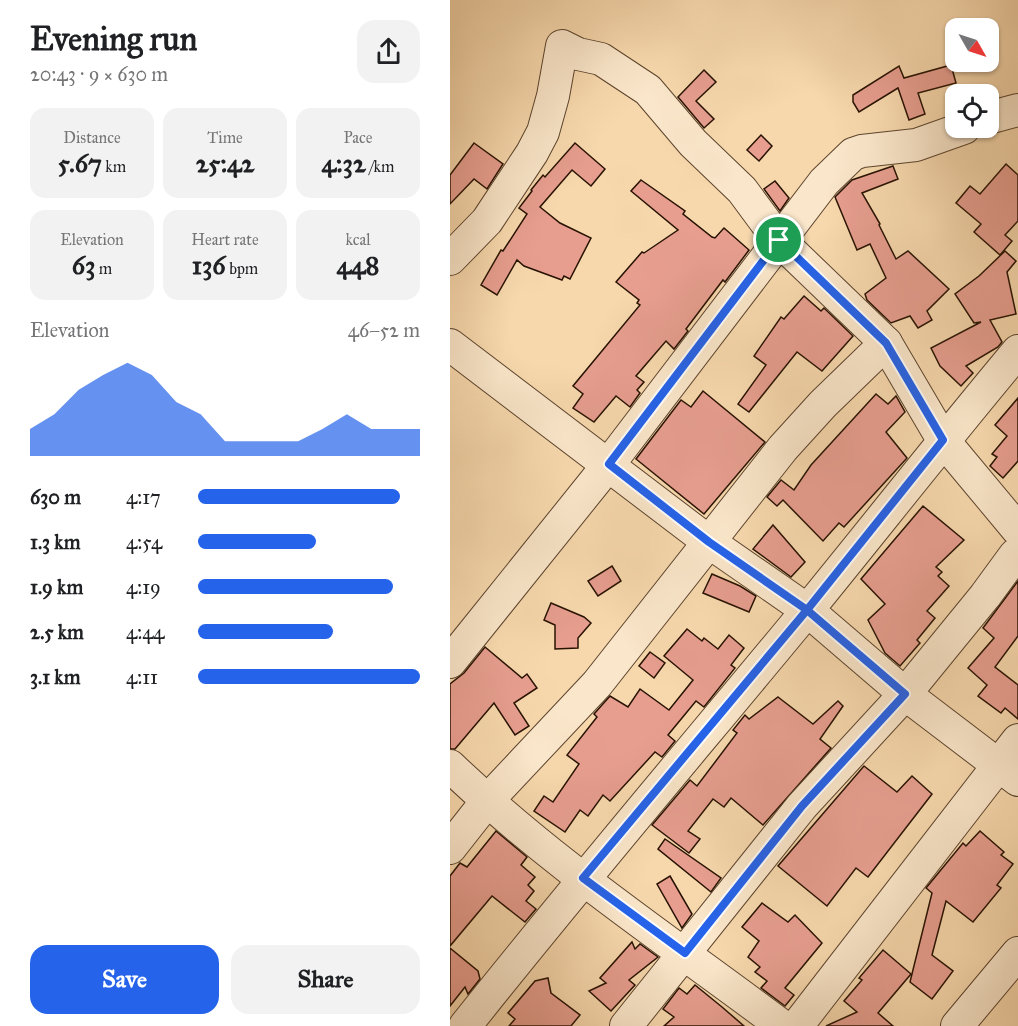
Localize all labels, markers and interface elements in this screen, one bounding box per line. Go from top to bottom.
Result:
north arrow [945,18,999,72]
map controls [945,18,999,138]
text: Evening run [30,19,197,59]
button: share [357,20,420,83]
text: 20:43 · 9 × 630 m [30,62,168,86]
button: locate [945,84,999,138]
text: Distance [63,128,121,147]
text: Time [207,128,243,147]
text: Pace [343,128,373,147]
text: 5.67 [58,147,102,179]
text: 25:42 [196,147,254,179]
text: 4:32 [322,147,366,179]
text: km [102,157,126,176]
text: /km [366,157,394,176]
pin [753,214,804,265]
icon: arrive [762,223,795,256]
text: Elevation [60,230,124,249]
text: Heart rate [191,230,259,249]
text: kcal [345,230,371,249]
text: 63 [72,249,95,281]
text: 136 [192,249,226,281]
text: 448 [337,249,379,281]
text: m [95,259,112,278]
text: bpm [226,259,258,278]
text: Elevation [30,318,109,342]
text: 46–52 m [348,318,420,342]
text: 630 m [30,485,81,509]
text: 4:17 [126,485,161,509]
text: 1.3 km [30,530,80,554]
text: 4:54 [126,530,162,554]
text: 1.9 km [30,575,83,599]
text: 4:19 [126,575,161,599]
text: 2.5 km [30,620,84,644]
text: 4:44 [126,620,164,644]
text: 3.1 km [30,665,80,689]
text: 4:11 [126,665,158,689]
button: Save [30,945,219,1014]
button: Share [231,945,420,1014]

